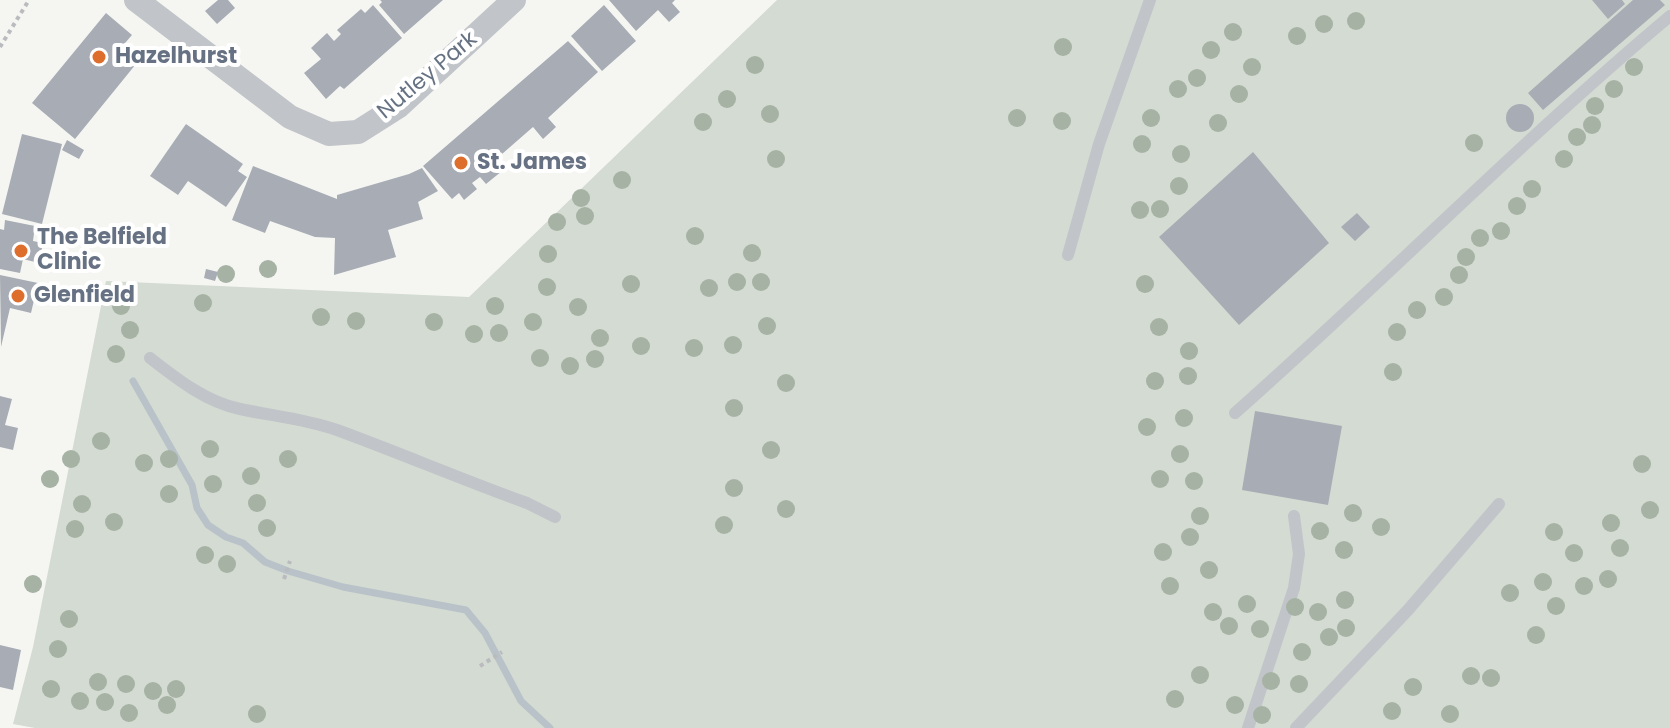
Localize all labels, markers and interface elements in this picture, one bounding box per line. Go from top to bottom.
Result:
street label: Nutley Park [373,27,483,125]
place label: Hazelhurst [115,44,237,70]
marker: Hazelhurst [90,48,108,66]
place label: St. James [477,150,587,176]
marker: St. James [452,154,470,172]
place label: The Belfield Clinic [37,225,167,276]
marker: The Belfield Clinic [12,242,30,260]
place label: Glenfield [34,283,135,309]
marker: Glenfield [9,287,27,305]

